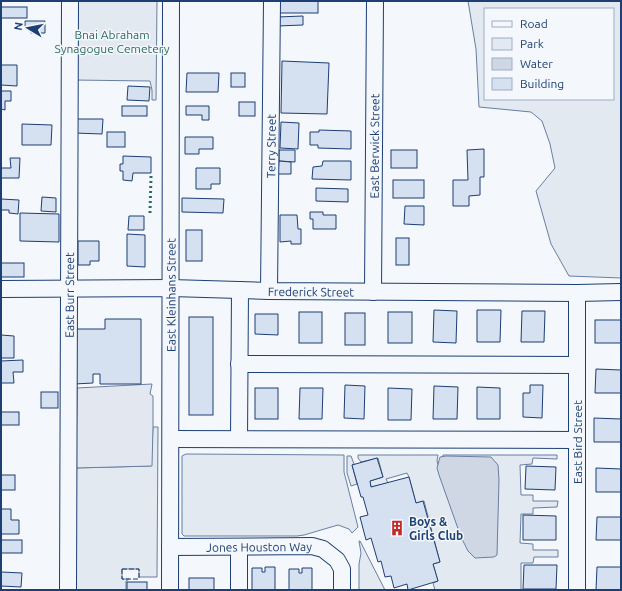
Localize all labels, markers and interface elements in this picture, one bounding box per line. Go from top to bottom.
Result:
north arrow [8,8,48,48]
legend [484,8,614,100]
text: Road [520,17,548,30]
text: N [12,21,25,31]
park label: Bnai Abraham Synagogue Cemetery [55,28,170,55]
text: Park [520,37,544,50]
text: Water [520,57,553,70]
text: Building [520,77,564,90]
street label: East Berwick Street [367,93,381,198]
street label: Terry Street [264,114,277,178]
street label: East Kleinhans Street [164,238,177,352]
street label: East Burr Street [62,252,76,338]
street label: Frederick Street [268,284,354,298]
street label: East Bird Street [571,400,584,484]
place label: Boys & Girls Club [409,515,463,542]
building icon: Boys & Girls Club [388,519,406,537]
street label: Jones Houston Way [206,539,312,553]

